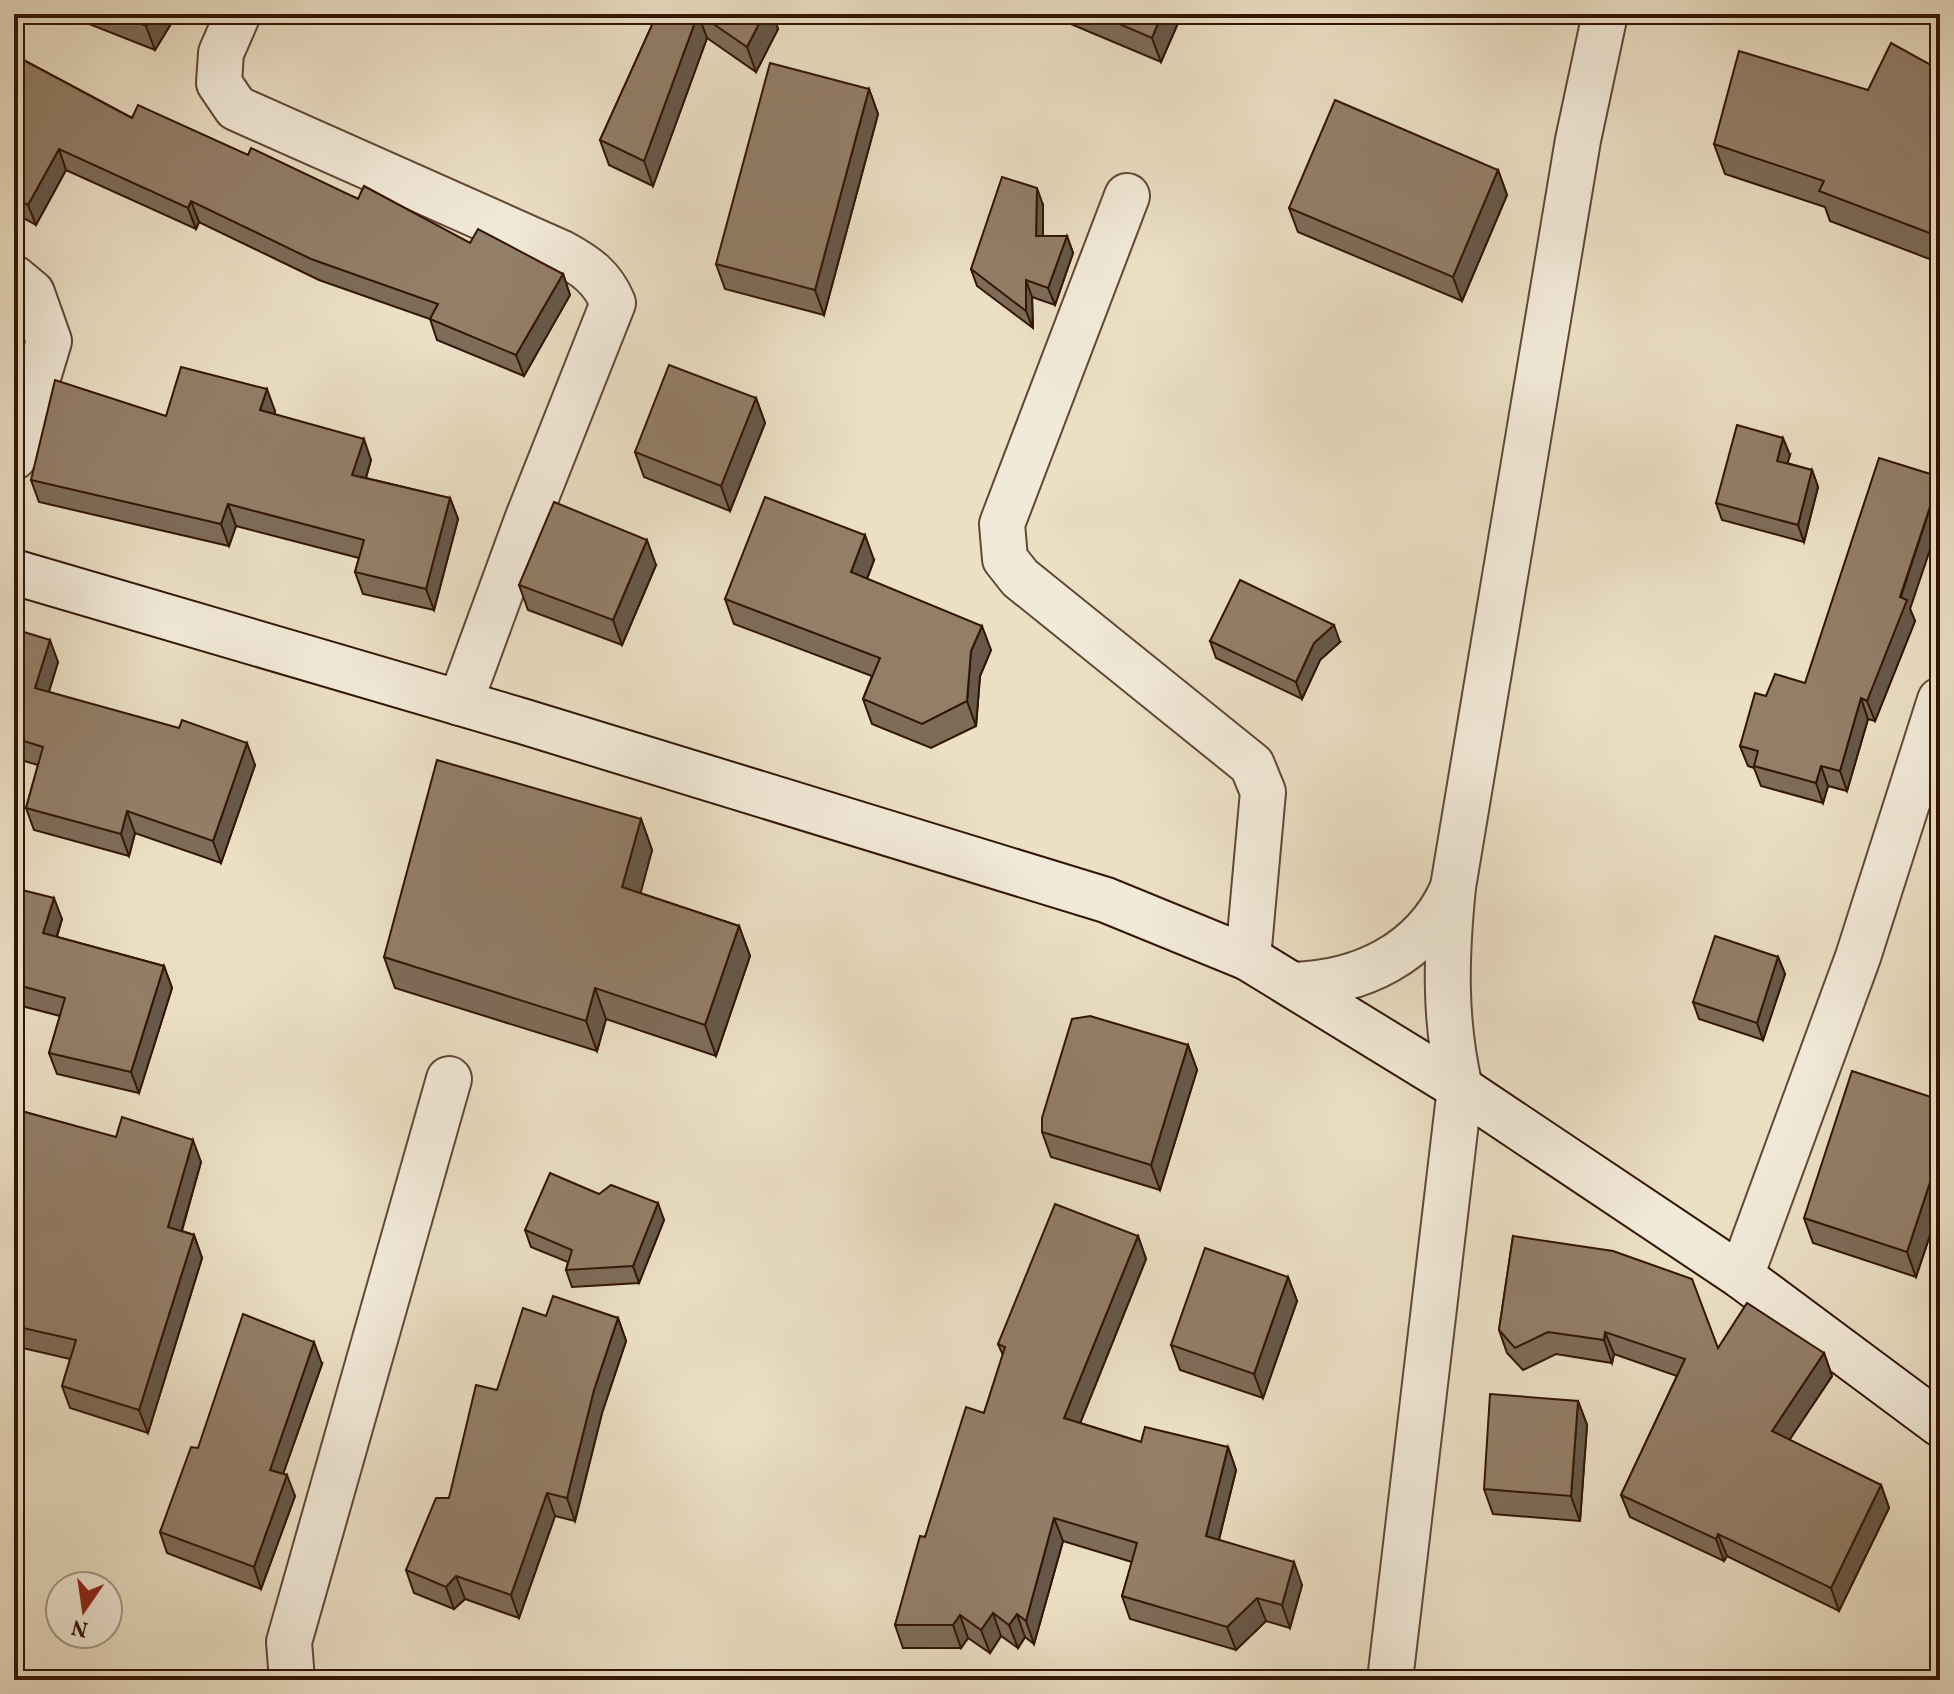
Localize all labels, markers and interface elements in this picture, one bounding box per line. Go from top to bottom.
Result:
north arrow [44,1570,124,1650]
text: N [69,1610,91,1644]

